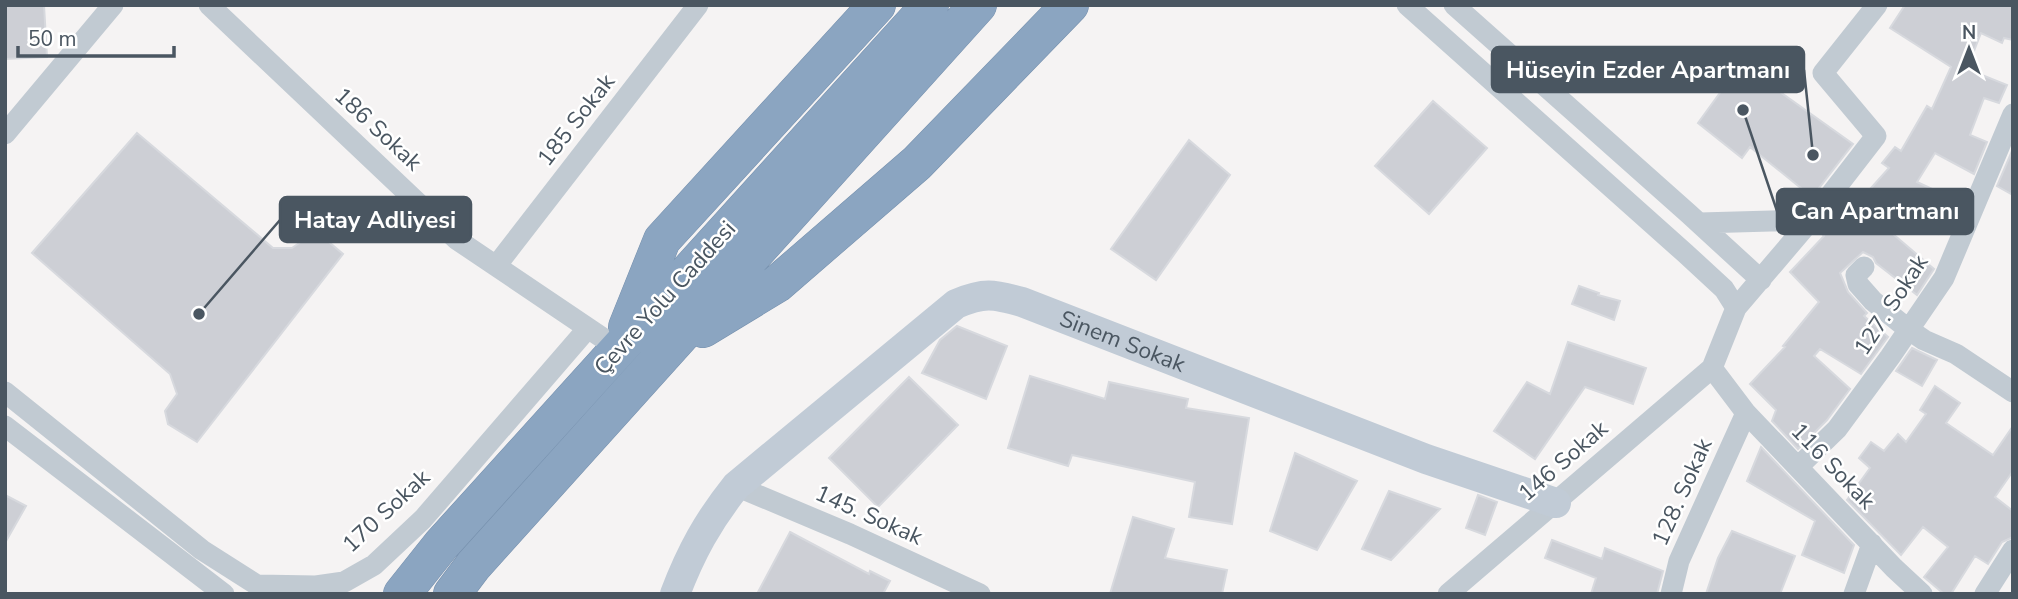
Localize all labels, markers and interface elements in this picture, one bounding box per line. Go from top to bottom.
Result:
scale bar [18,14,173,58]
north arrow [1934,14,2004,84]
text: N [1962,20,1976,46]
text: 50 m [28,25,77,53]
callout: Hüseyin Ezder Apartmanı [1492,47,1804,92]
text: Hüseyin Ezder Apartmanı [1506,54,1790,86]
street label: 185 Sokak [530,67,622,173]
street label: 186 Sokak [327,80,429,178]
callout: Can Apartmanı [1777,189,1973,234]
text: Can Apartmanı [1791,195,1959,227]
callout: Hatay Adliyesi [280,197,471,242]
text: Hatay Adliyesi [294,204,456,236]
street label: Çevre Yolu Caddesi [587,214,743,382]
street label: 127. Sokak [1847,248,1935,361]
street label: Sinem Sokak [1055,303,1190,380]
street label: 146 Sokak [1512,413,1615,509]
street label: 116 Sokak [1784,416,1882,516]
street label: 128. Sokak [1645,433,1720,551]
street label: 170 Sokak [335,462,437,560]
street label: 145. Sokak [810,478,928,553]

